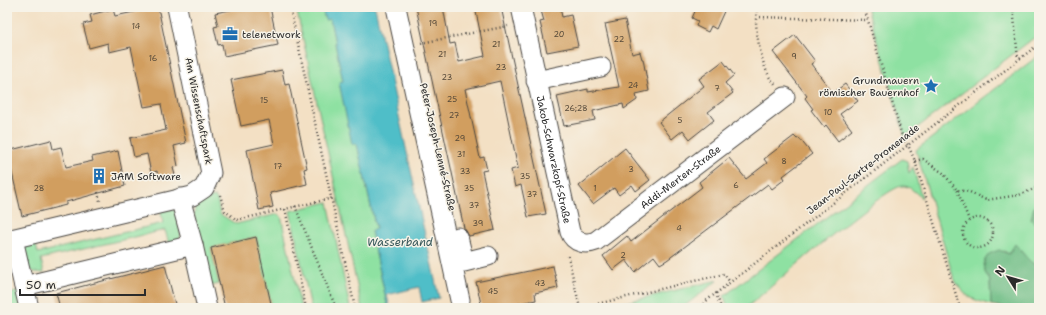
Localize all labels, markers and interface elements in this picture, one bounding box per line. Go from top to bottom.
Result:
house number: 19 [429,18,437,29]
house number: 14 [132,21,141,32]
office icon: telenetwork [221,25,239,43]
place label: telenetwork [242,28,301,41]
house number: 20 [554,29,564,40]
house number: 22 [614,34,625,45]
house number: 21 [492,39,500,50]
house number: 21 [438,49,446,60]
house number: 9 [791,51,797,62]
house number: 16 [149,53,158,64]
street label: Am Wissenschaftspark [182,56,216,166]
house number: 23 [496,62,506,73]
house number: 23 [442,72,452,83]
place label: Grundmauern römischer Bauernhof [819,74,919,99]
place icon: Grundmauern römischer Bauernhof [922,77,940,95]
house number: 24 [628,80,639,91]
street label: Peter-Joseph-Lenné-Straße [417,82,459,213]
house number: 7 [714,83,720,94]
house number: 25 [447,94,457,105]
street label: Jakob-Schwarzkopf-Straße [534,94,574,225]
house number: 15 [260,95,268,106]
house number: 26;28 [564,103,588,114]
house number: 10 [824,107,832,118]
house number: 27 [449,110,460,121]
house number: 5 [678,115,683,126]
street label: Jean-Paul-Sartre-Promenade [804,121,922,217]
house number: 29 [455,133,465,144]
street label: Addi-Merten-Straße [637,142,723,212]
house number: 31 [457,149,465,160]
house number: 8 [781,156,787,167]
house number: 17 [274,161,283,172]
house number: 3 [628,164,634,175]
house number: 33 [460,166,470,177]
building icon: JAM Software [90,167,108,185]
place label: JAM Software [111,170,181,183]
house number: 35 [520,171,530,182]
house number: 6 [733,180,739,191]
house number: 28 [34,183,44,194]
house number: 35 [464,183,474,194]
house number: 1 [593,183,597,194]
house number: 37 [527,189,538,200]
house number: 37 [469,200,480,211]
house number: 39 [473,218,483,229]
house number: 4 [676,223,682,234]
water label: Wasserband [367,235,433,250]
house number: 2 [620,250,626,261]
north arrow [988,257,1028,297]
text: N [992,263,1009,279]
scale bar [20,271,145,297]
text: 50 m [26,277,56,293]
house number: 43 [535,278,545,289]
house number: 45 [488,286,498,297]

